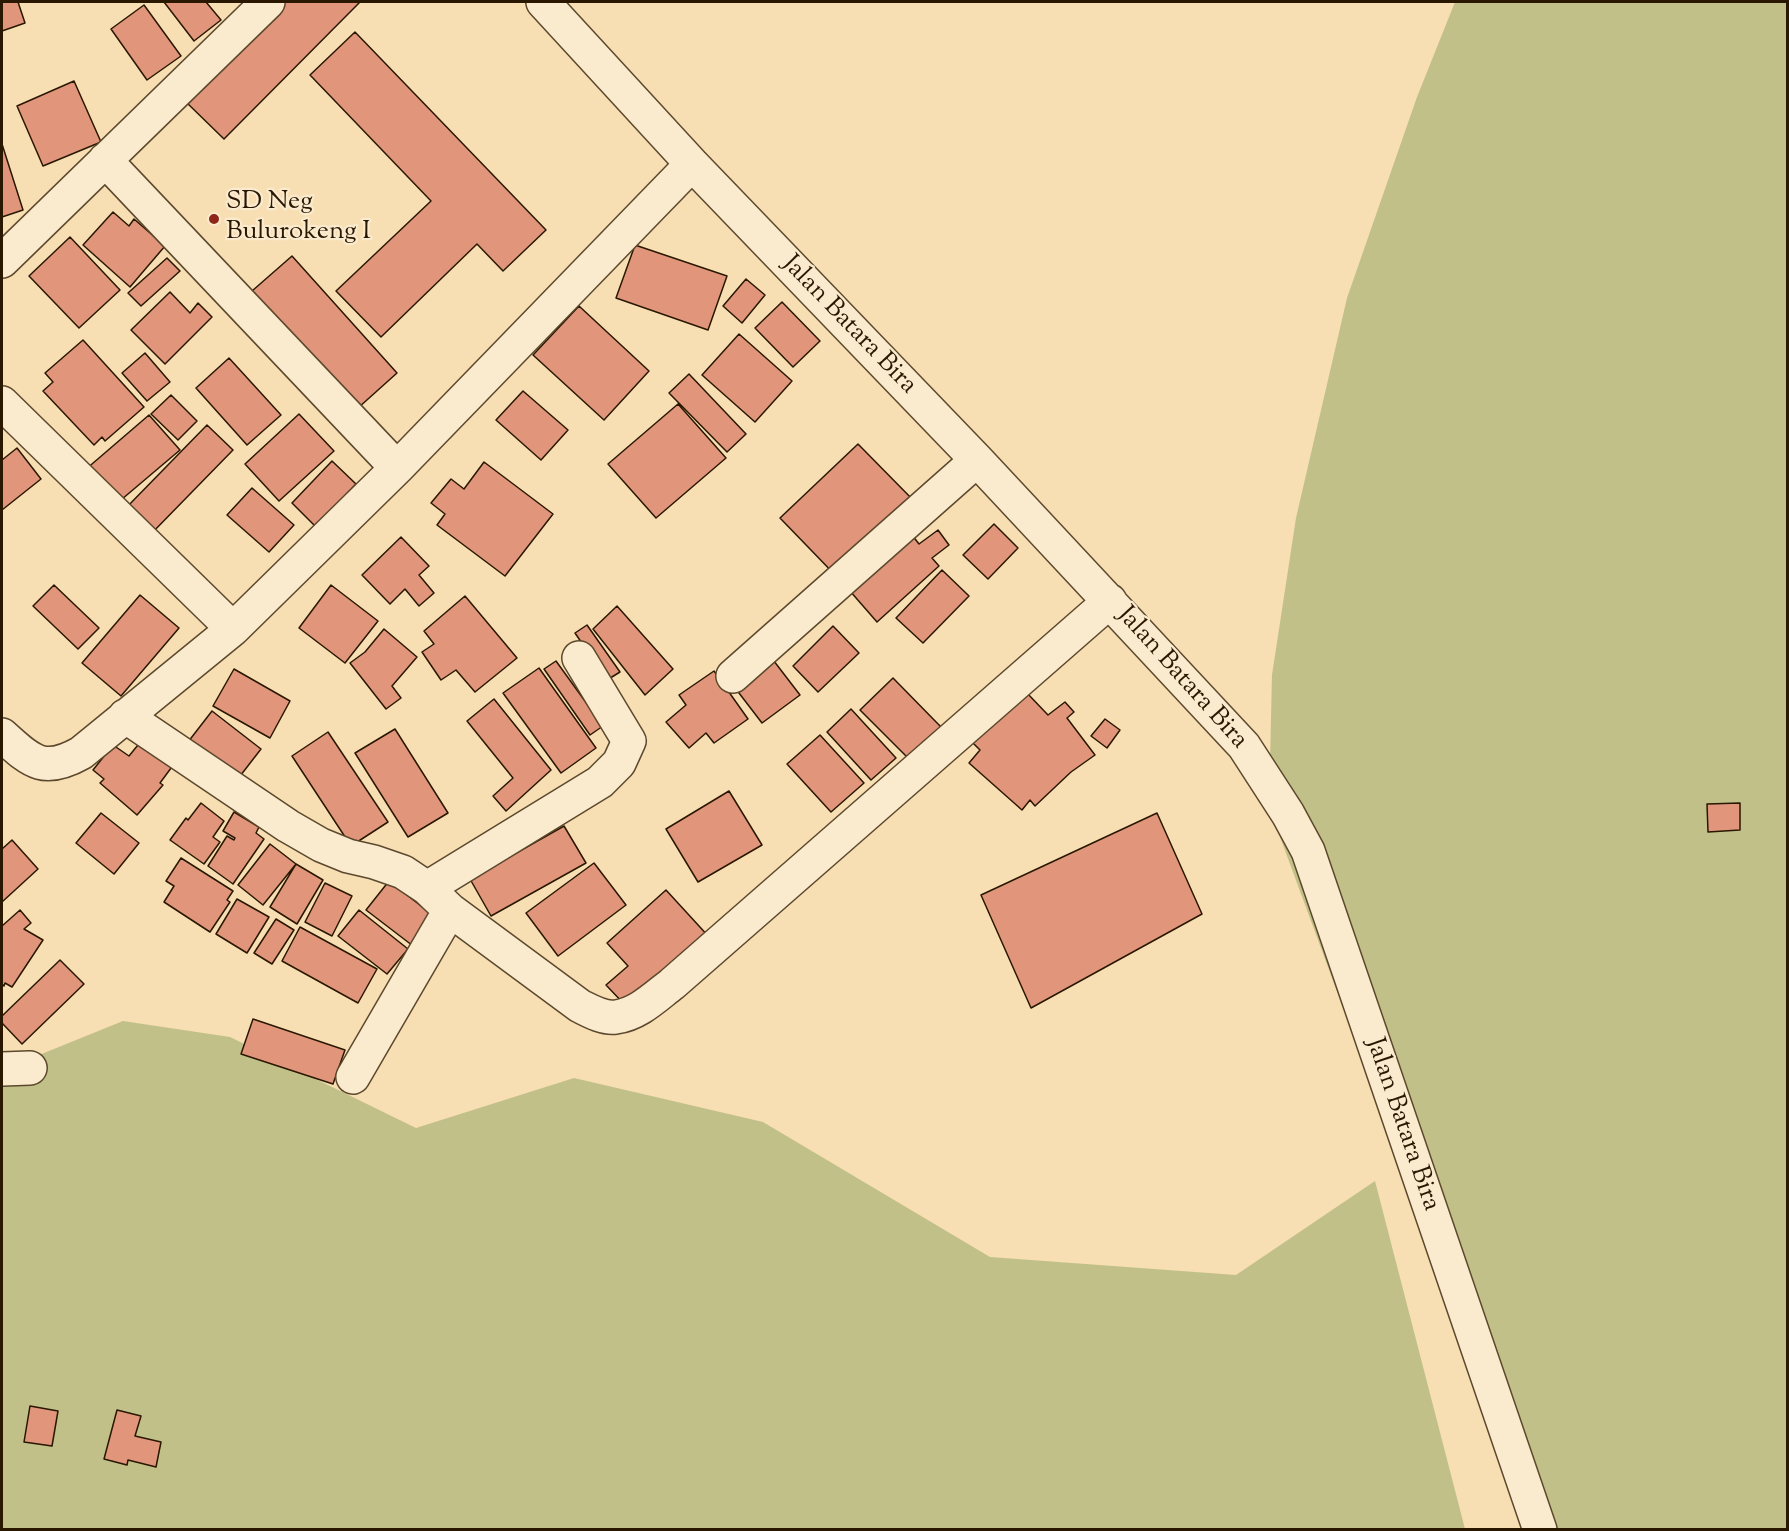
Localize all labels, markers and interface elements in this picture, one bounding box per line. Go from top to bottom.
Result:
place label: SD Neg Bulurokeng I [226,188,371,249]
marker: SD Neg Bulurokeng I [207,212,221,226]
street label: Jalan Batara Bira [774,250,922,402]
street label: Jalan Batara Bira [1109,601,1253,757]
street label: Jalan Batara Bira [1357,1034,1445,1216]

